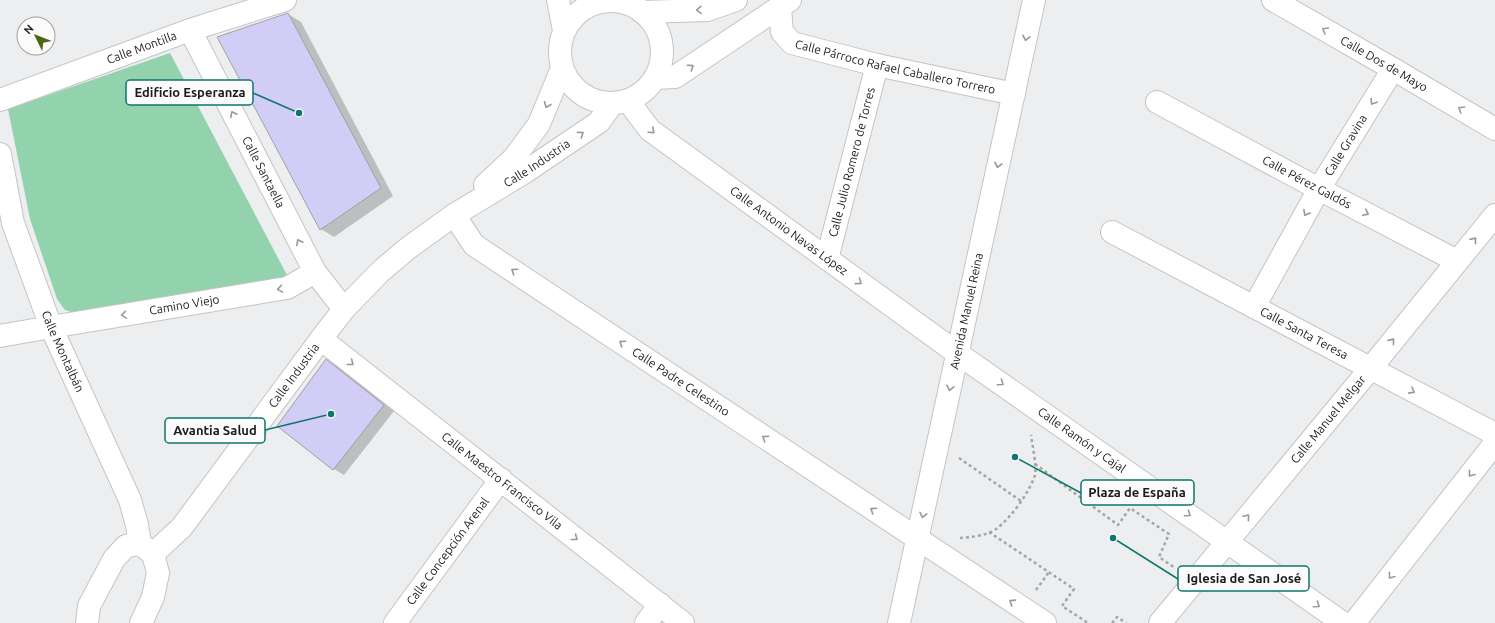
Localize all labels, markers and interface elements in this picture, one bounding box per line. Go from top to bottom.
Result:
one-way arrow [696,6,702,14]
north arrow [16,16,56,56]
text: N [21,22,36,36]
one-way arrow [1322,27,1329,34]
street label: Calle Montilla [105,28,178,66]
street label: Calle Dos de Mayo [1338,33,1430,94]
one-way arrow [1022,35,1030,41]
street label: Calle Párroco Rafael Caballero Torrero [794,37,997,96]
one-way arrow [687,64,694,72]
callout: Edificio Esperanza [126,80,253,105]
text: Edificio Esperanza [134,85,246,99]
street label: Calle Julio Romero de Torres [826,86,877,238]
one-way arrow [1370,98,1377,105]
one-way arrow [544,100,552,108]
one-way arrow [1458,106,1465,114]
one-way arrow [230,111,238,118]
street label: Calle Gravina [1322,112,1369,178]
one-way arrow [647,127,655,134]
one-way arrow [577,131,584,139]
street label: Calle Santaella [240,134,288,210]
street label: Calle Industria [501,137,572,189]
street label: Calle Pérez Galdós [1260,153,1354,211]
one-way arrow [995,162,1003,168]
street label: Calle Antonio Navas López [728,183,851,278]
one-way arrow [1303,209,1310,216]
one-way arrow [1362,209,1369,216]
one-way arrow [1470,238,1477,245]
one-way arrow [296,239,304,246]
street label: Avenida Manuel Reina [947,252,985,371]
one-way arrow [511,268,518,276]
one-way arrow [855,277,862,285]
one-way arrow [277,284,283,293]
street label: Camino Viejo [148,292,220,317]
street label: Calle Santa Teresa [1258,304,1350,361]
street label: Calle Montalbán [40,309,87,394]
one-way arrow [121,310,127,318]
one-way arrow [1388,339,1395,346]
one-way arrow [619,340,626,348]
street label: Calle Industria [266,341,322,410]
street label: Calle Padre Celestino [630,345,732,418]
one-way arrow [347,358,354,365]
street label: Calle Manuel Melgar [1288,372,1368,466]
one-way arrow [997,378,1004,386]
one-way arrow [946,385,955,391]
one-way arrow [1408,386,1416,394]
street label: Calle Ramón y Cajal [1036,405,1128,475]
callout: Avantia Salud [165,418,265,443]
text: Avantia Salud [173,423,257,437]
street label: Calle Maestro Francisco Vila [439,429,565,532]
one-way arrow [762,435,769,443]
one-way arrow [1469,469,1476,476]
callout: Plaza de España [1081,480,1194,505]
text: Plaza de España [1088,485,1186,499]
street label: Calle Concepción Arenal [404,495,491,607]
one-way arrow [871,508,878,515]
one-way arrow [1184,509,1191,517]
one-way arrow [919,512,927,518]
one-way arrow [1243,515,1250,522]
one-way arrow [571,533,578,540]
callout: Iglesia de San José [1178,566,1309,591]
text: Iglesia de San José [1187,571,1301,585]
one-way arrow [1388,572,1396,579]
one-way arrow [1010,599,1017,606]
one-way arrow [1313,600,1320,608]

